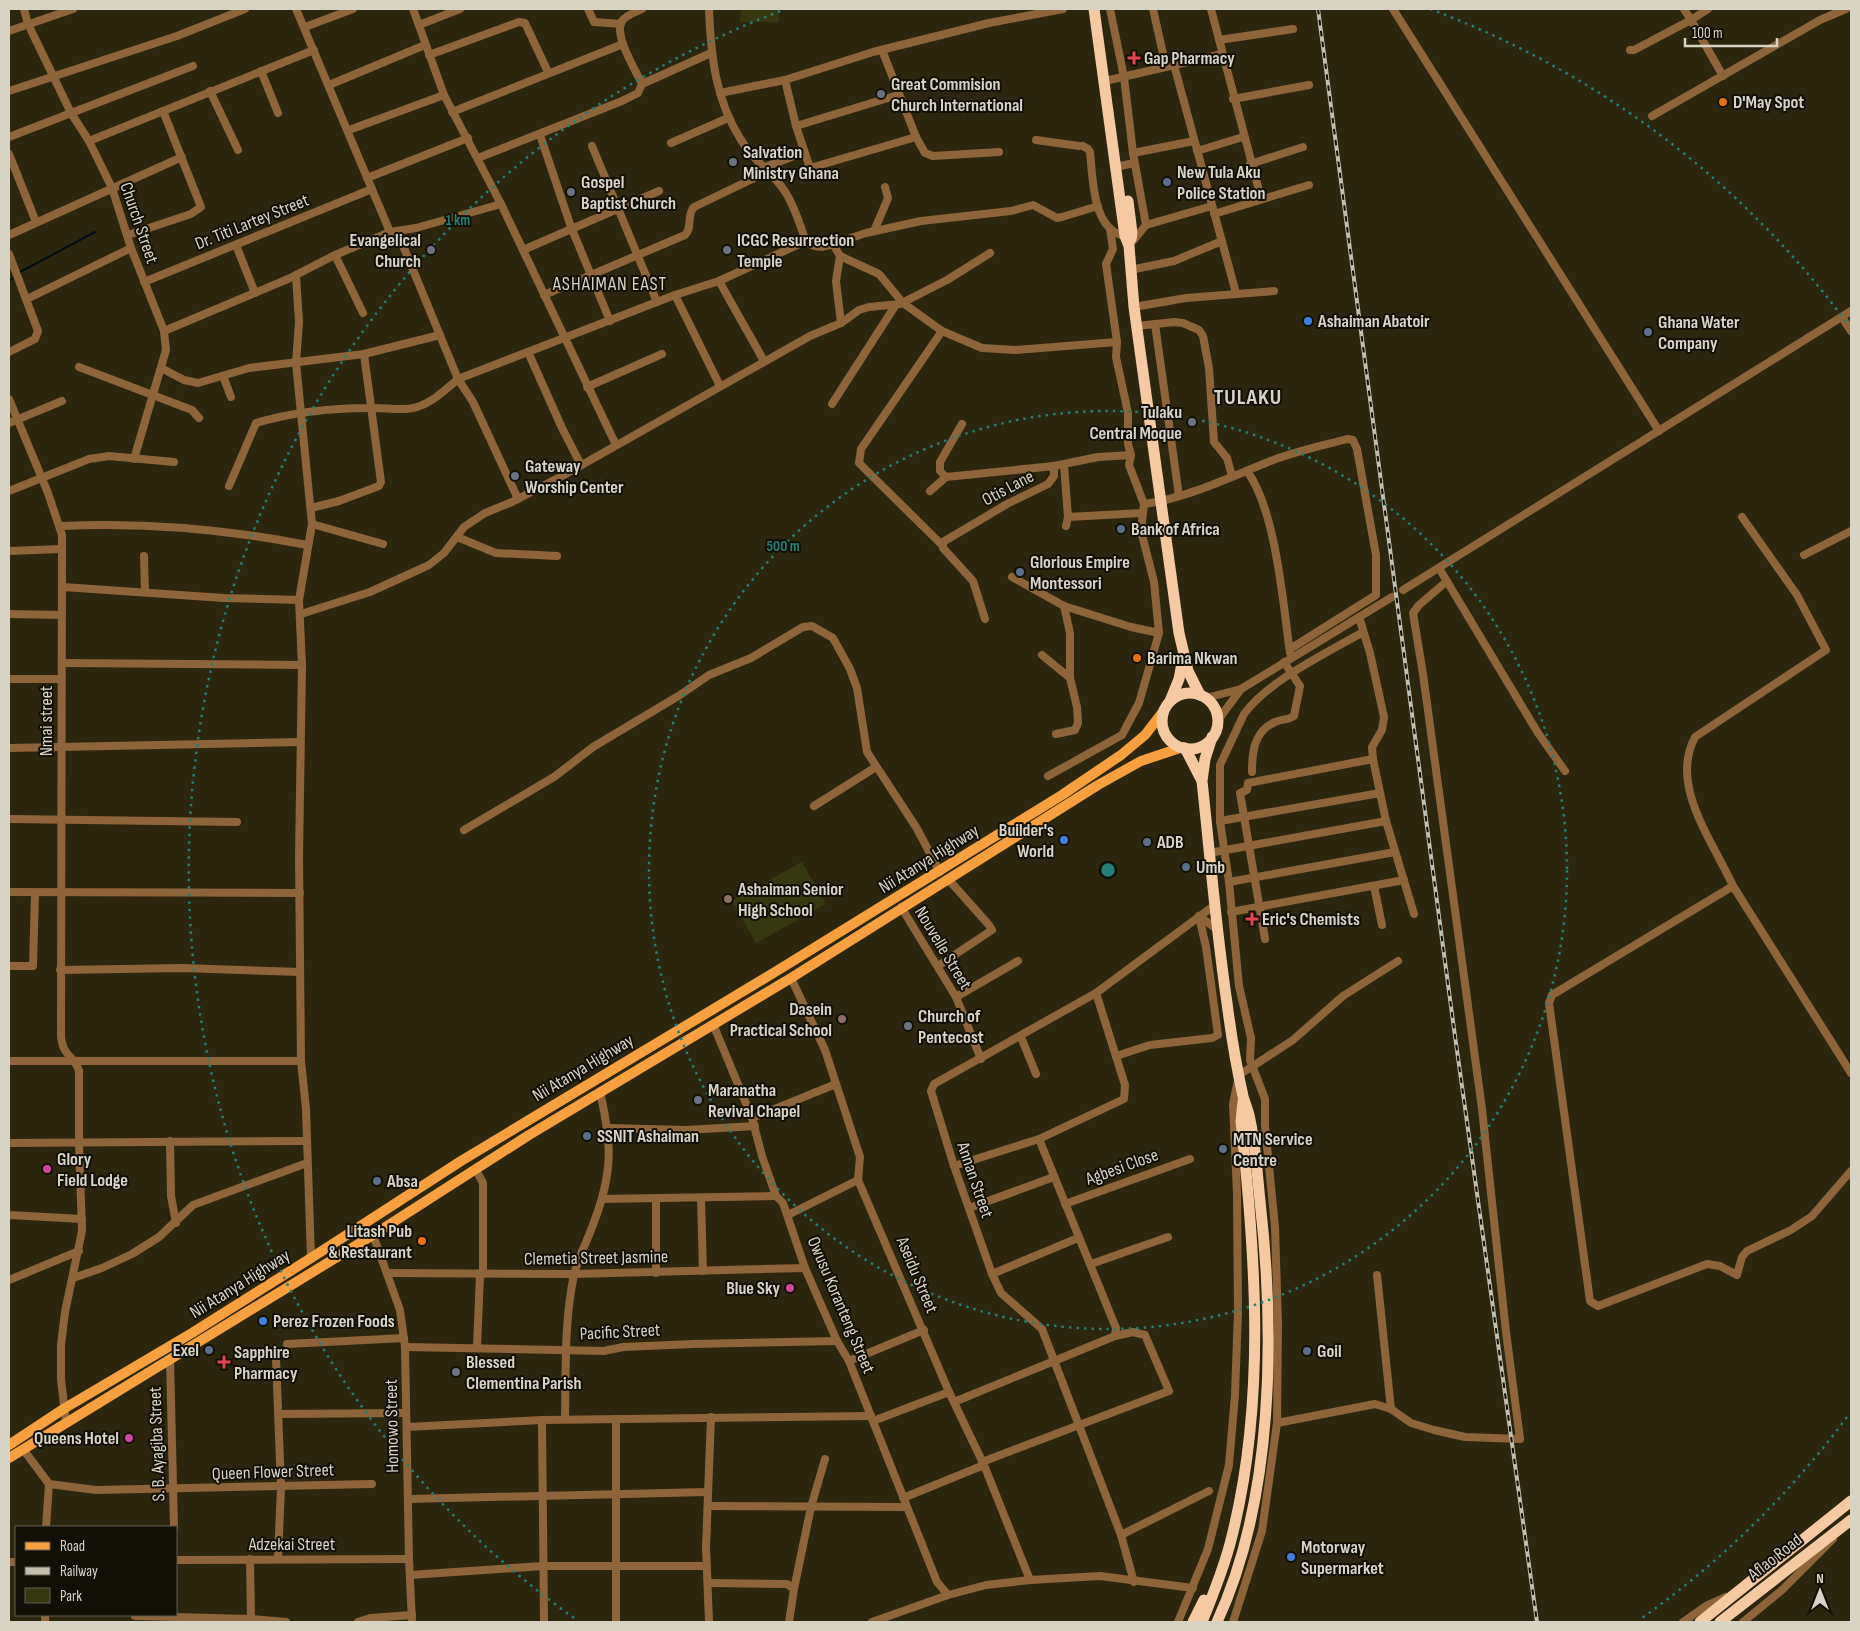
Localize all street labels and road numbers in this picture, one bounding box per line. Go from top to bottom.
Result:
street label: Church Street [115,180,163,267]
street label: Dr. Titi Lartey Street [192,189,312,254]
street label: Otis Lane [979,466,1037,510]
street label: Nmai street [36,685,57,756]
street label: Nii Atanya Highway [875,820,983,898]
street label: Nouvelle Street [910,903,976,994]
street label: Nii Atanya Highway [529,1030,637,1106]
street label: Annan Street [952,1138,998,1221]
street label: Agbesi Close [1082,1144,1161,1190]
street label: Owusu Koranteng Street [803,1233,880,1377]
street label: Aseidu Street [891,1233,943,1317]
street label: Nii Atanya Highway [186,1245,294,1323]
street label: Clemetia Street Jasmine [524,1246,668,1270]
street label: Pacific Street [579,1319,661,1345]
street label: Homowo Street [381,1378,403,1473]
street label: S. B. Ayagiba Street [144,1386,169,1502]
street label: Queen Flower Street [212,1459,335,1485]
street label: Aflao Road [1743,1529,1806,1585]
street label: Adzekai Street [248,1534,336,1555]

